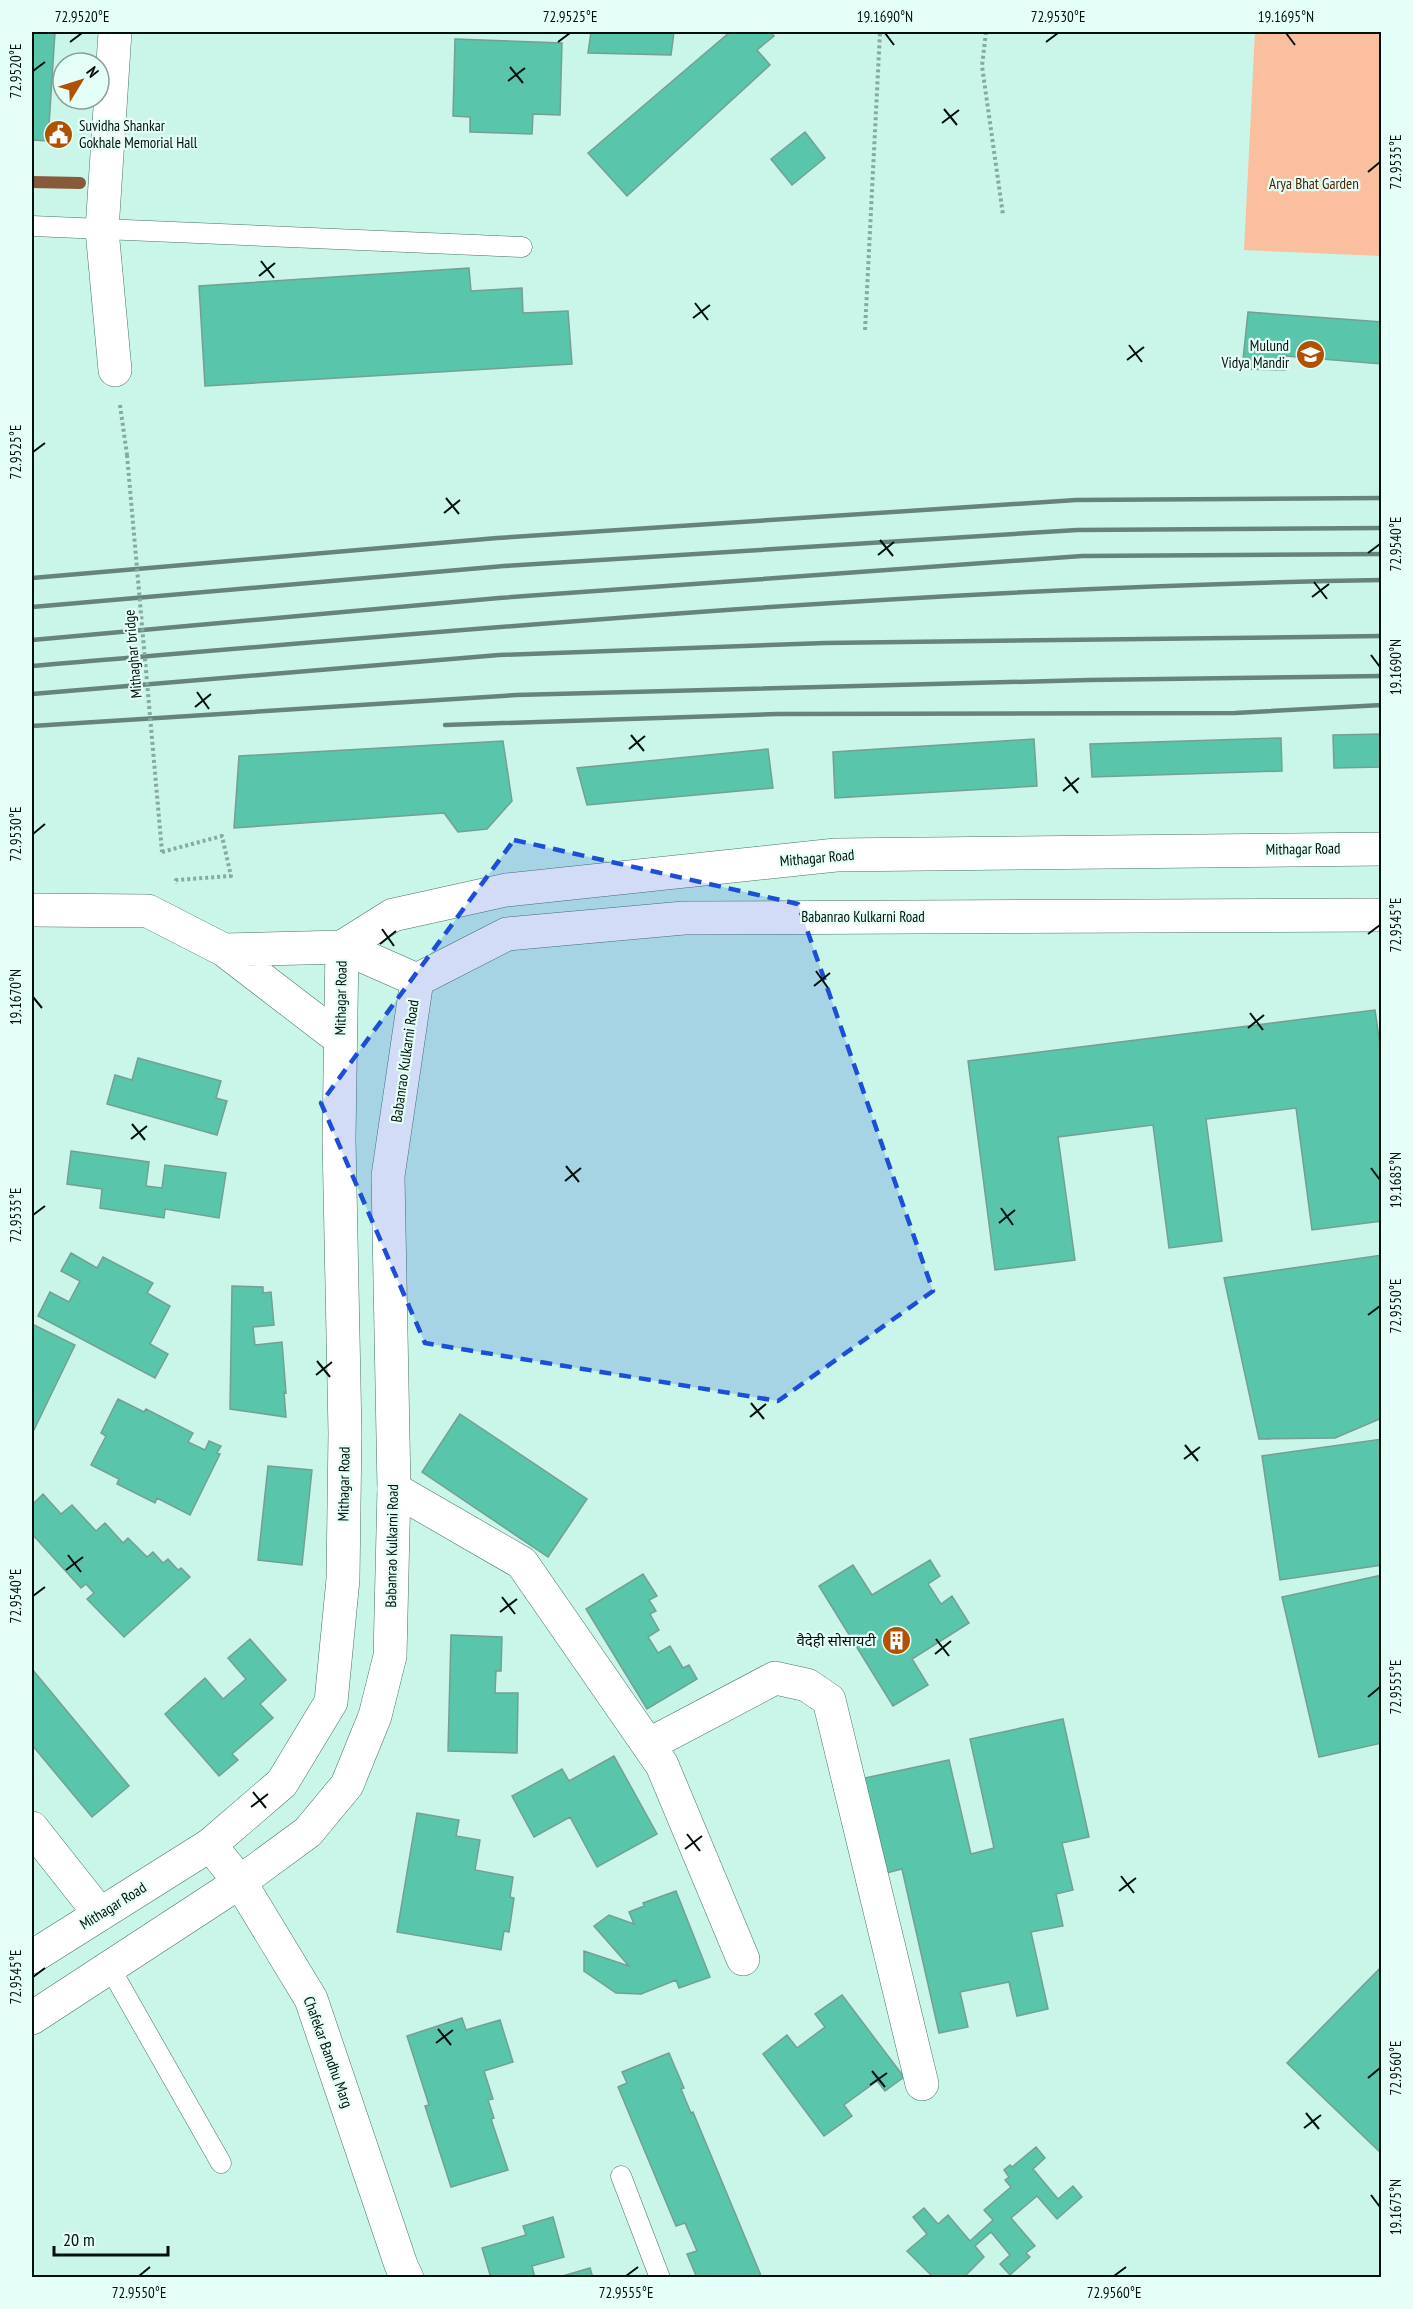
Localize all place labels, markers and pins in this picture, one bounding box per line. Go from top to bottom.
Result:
place label: Suvidha Shankar Gokhale Memorial Hall [79,116,198,152]
public building icon: Suvidha Shankar Gokhale Memorial Hall [42,119,74,151]
place label: Mulund Vidya Mandir [1220,336,1290,372]
school or university icon: Mulund Vidya Mandir [1294,339,1326,371]
building icon: वैदेही सोसायटी [881,1625,913,1657]
place label: वैदेही सोसायटी [796,1631,877,1650]

